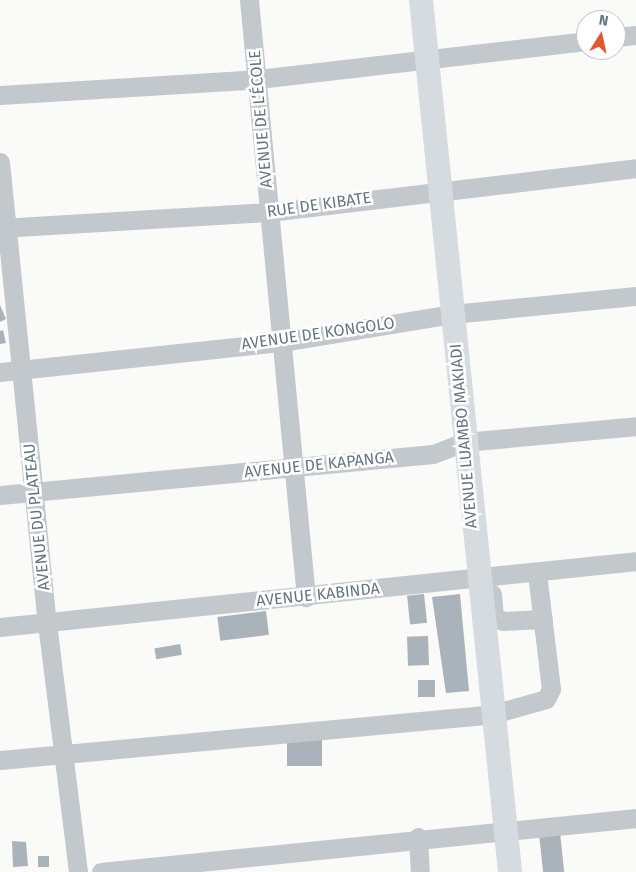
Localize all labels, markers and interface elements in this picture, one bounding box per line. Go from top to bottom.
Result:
north arrow [576,10,626,60]
text: N [597,12,610,30]
street label: AVENUE DE L’ÉCOLE [245,49,277,189]
street label: RUE DE KIBATE [266,188,372,222]
street label: AVENUE DE KONGOLO [240,314,396,354]
street label: AVENUE LUAMBO MAKIADI [446,343,482,529]
street label: AVENUE DU PLATEAU [20,442,54,592]
street label: AVENUE DE KAPANGA [243,448,395,482]
street label: AVENUE KABINDA [255,579,381,611]

